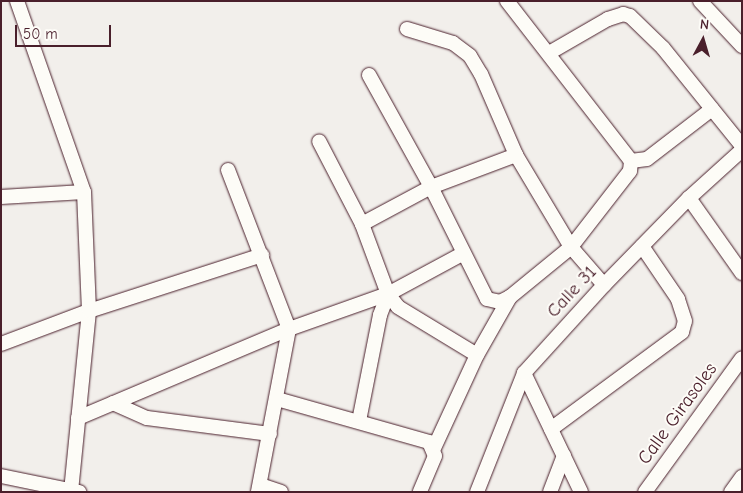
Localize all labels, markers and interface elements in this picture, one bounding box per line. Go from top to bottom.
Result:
scale bar [18,15,114,47]
north arrow [678,15,728,65]
text: N [699,16,710,34]
text: 50 m [23,25,58,43]
street label: Calle 31 [542,261,602,323]
street label: Calle Girasoles [633,359,723,469]

